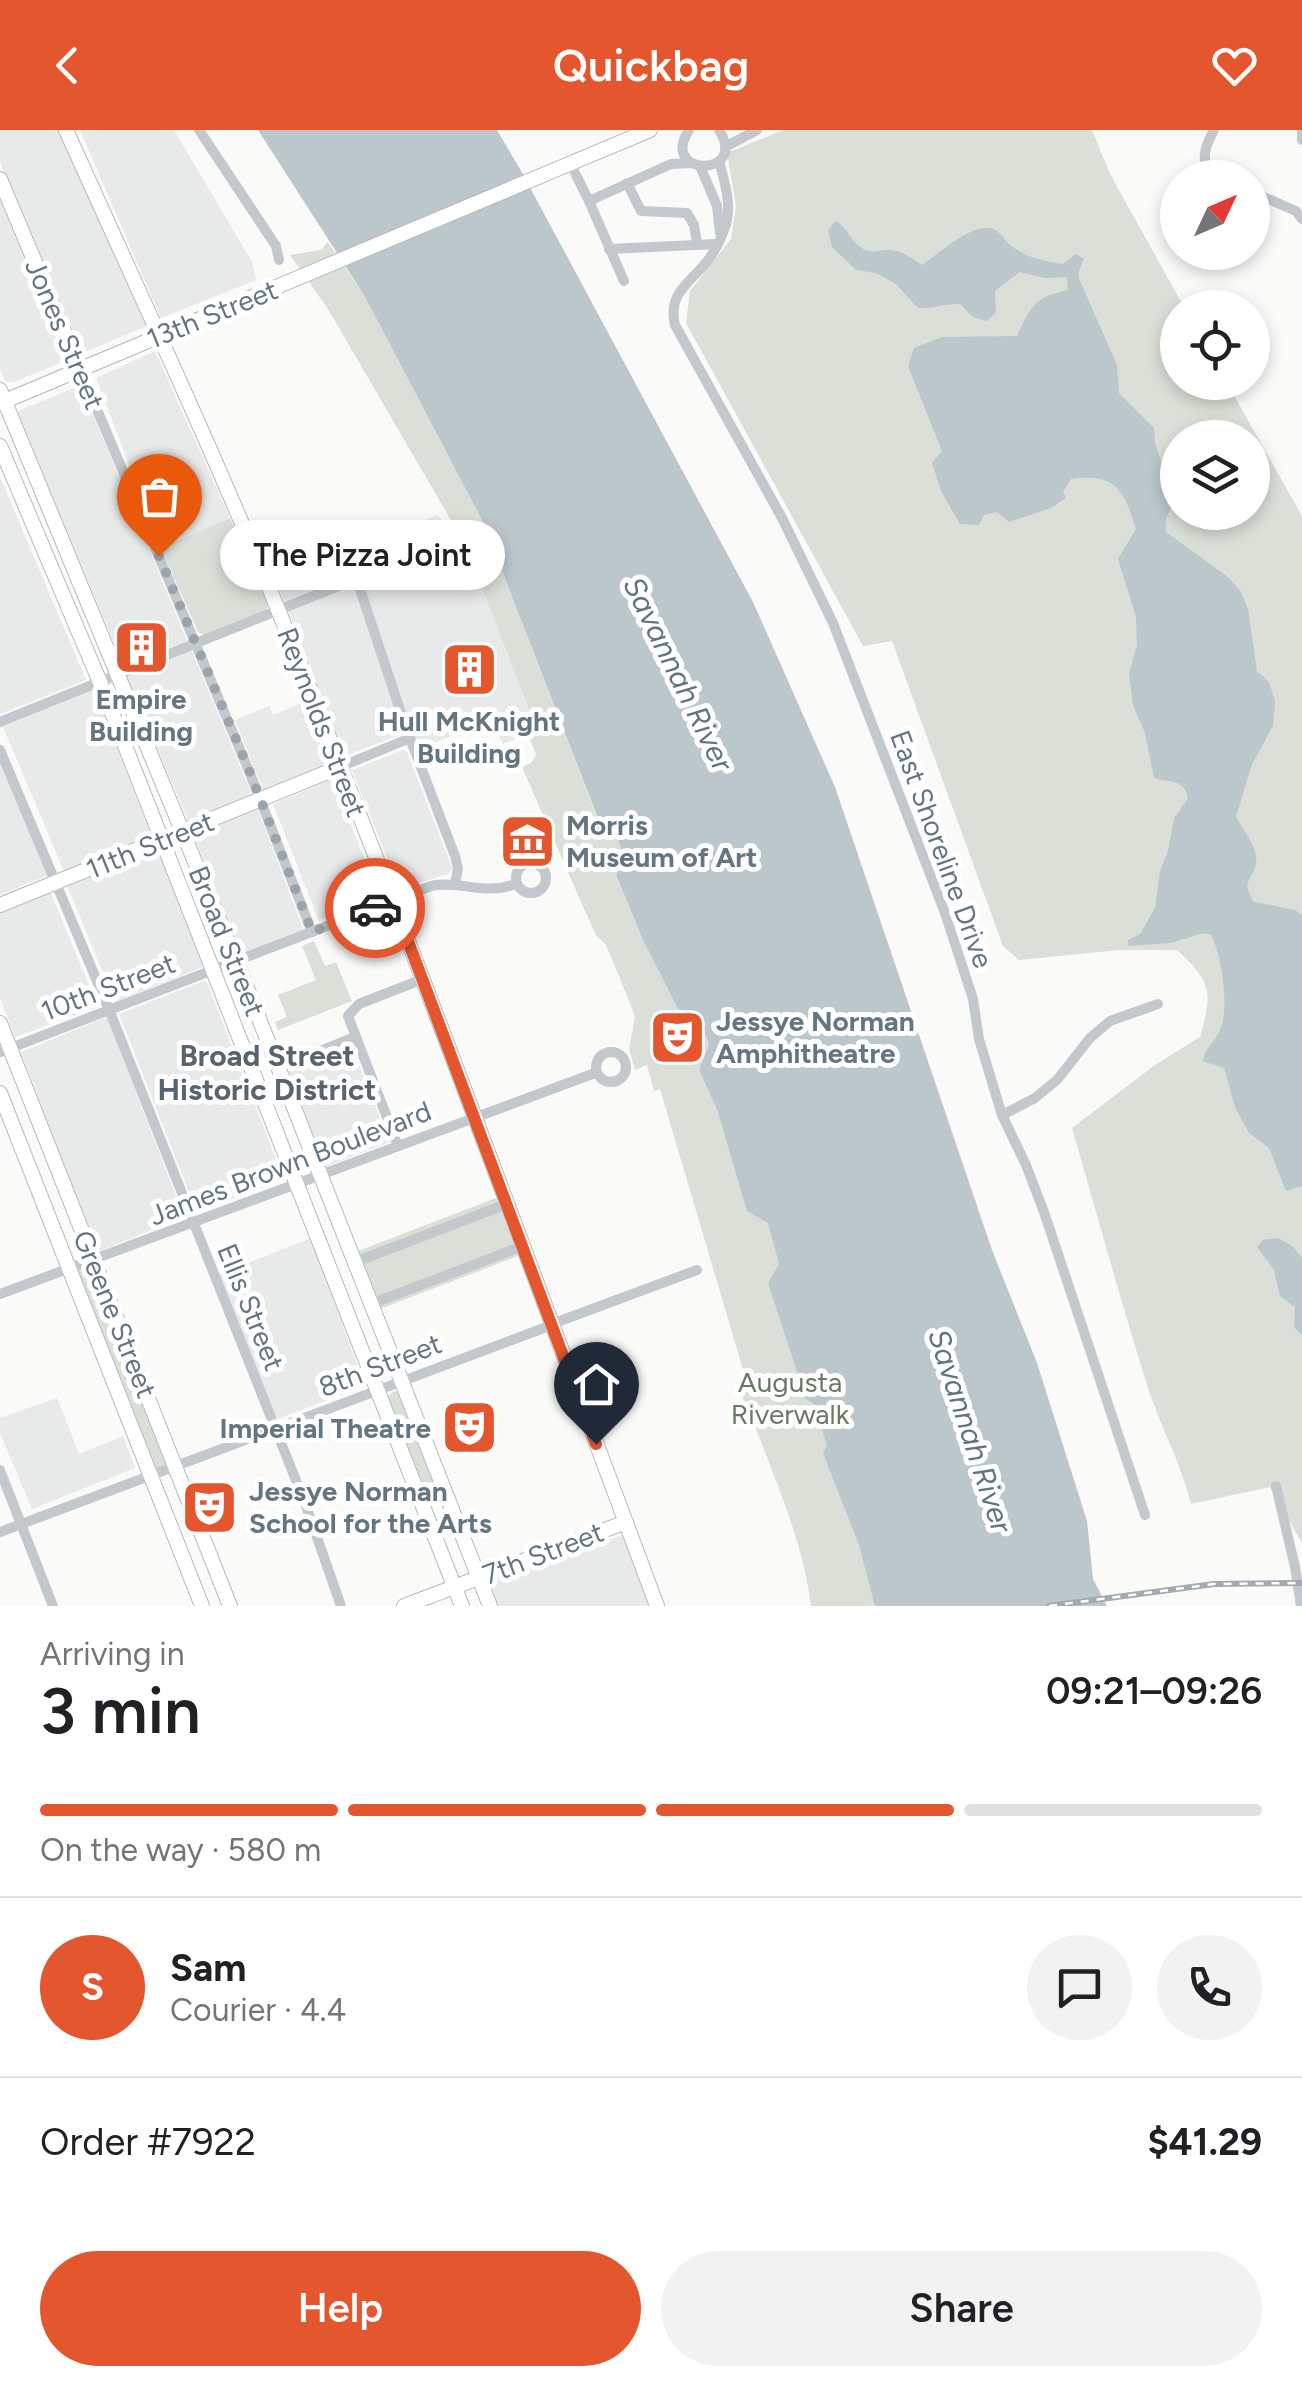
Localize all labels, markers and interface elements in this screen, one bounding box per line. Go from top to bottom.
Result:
icon: back [40,38,95,93]
text: Quickbag [553,38,749,92]
icon: heart [1207,38,1262,93]
north arrow [1160,160,1270,270]
map controls [1160,160,1270,530]
street label: Jones Street [18,254,112,414]
street label: 13th Street [142,272,282,356]
button: locate [1160,290,1270,400]
button: layers [1160,420,1270,530]
pin [117,454,202,557]
icon: bag [132,469,187,524]
callout: The Pizza Joint [219,521,504,591]
text: The Pizza Joint [253,536,472,574]
water label: Savannah River [615,570,742,779]
building icon: Empire Building [111,618,171,678]
street label: Reynolds Street [270,623,374,821]
building icon: Hull McKnight Building [439,640,499,700]
place label: Empire Building [89,682,193,748]
place label: Hull McKnight Building [378,704,560,770]
street label: East Shoreline Drive [883,726,1001,972]
street label: 11th Street [81,804,219,886]
place label: Morris Museum of Art [566,808,757,874]
museum icon: Morris Museum of Art [497,811,557,871]
courier [325,858,425,958]
street label: Broad Street [181,861,273,1021]
icon: car [348,881,403,936]
street label: 10th Street [36,946,180,1028]
place label: Jessye Norman Amphitheatre [716,1004,915,1070]
theatre icon: Jessye Norman Amphitheatre [647,1007,707,1067]
district label: Broad Street Historic District [158,1037,376,1108]
street label: James Brown Boulevard [144,1094,436,1232]
street label: Greene Street [66,1225,164,1403]
street label: Ellis Street [210,1239,292,1375]
water label: Savannah River [920,1324,1021,1539]
street label: 8th Street [314,1326,446,1404]
pin [554,1342,639,1445]
icon: home [569,1357,624,1412]
park label: Augusta Riverwalk [731,1365,850,1431]
theatre icon: Imperial Theatre [440,1398,500,1458]
place label: Imperial Theatre [220,1411,431,1445]
place label: Jessye Norman School for the Arts [249,1474,492,1540]
theatre icon: Jessye Norman School for the Arts [180,1477,240,1537]
street label: 7th Street [478,1514,608,1592]
text: Arriving in [40,1635,185,1673]
text: 09:21–09:26 [1046,1668,1262,1714]
text: 3 min [40,1671,201,1749]
text: On the way · 580 m [40,1831,321,1869]
button: chat [1027,1935,1132,2040]
button: phone [1157,1935,1262,2040]
text: Sam [170,1945,246,1991]
text: S [81,1964,104,2010]
text: Courier · 4.4 [170,1991,346,2029]
text: Order #7922 [40,2119,256,2165]
text: $41.29 [1147,2119,1262,2165]
button: Help [40,2251,641,2366]
button: Share [661,2251,1262,2366]

